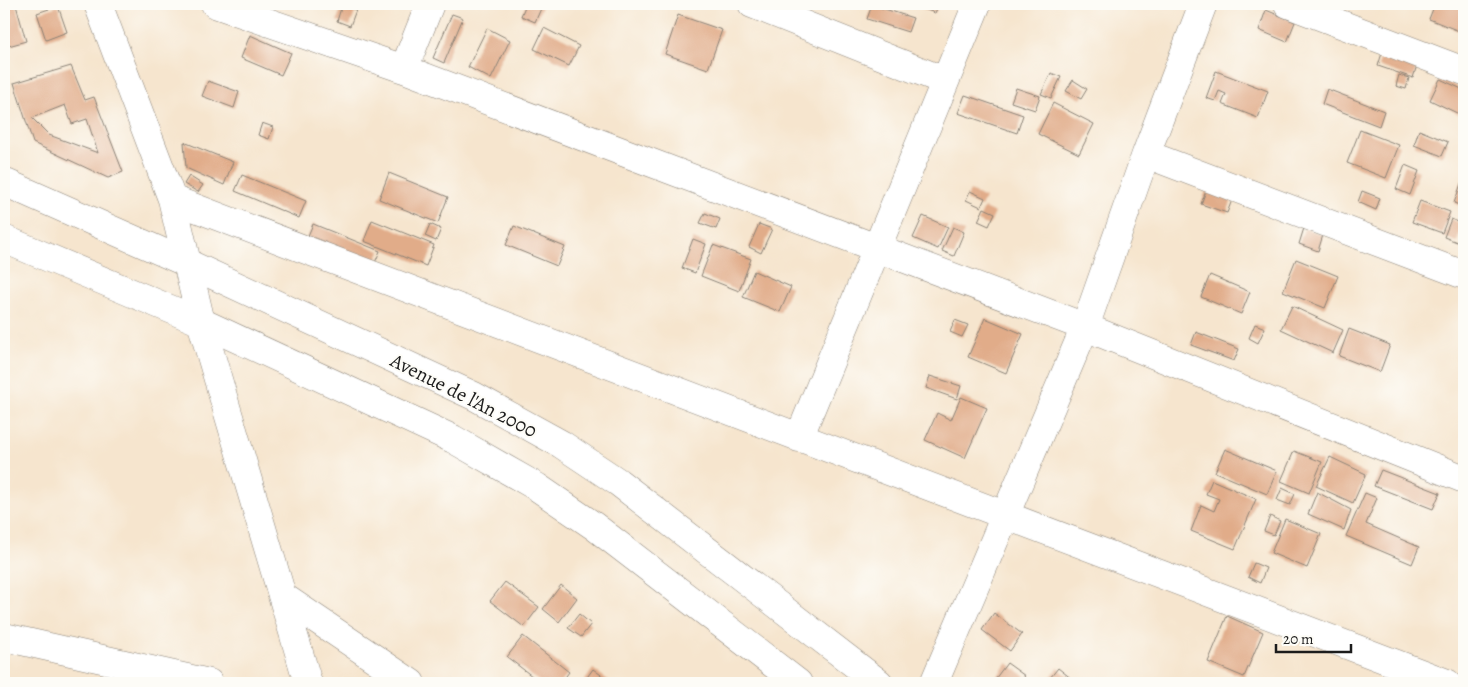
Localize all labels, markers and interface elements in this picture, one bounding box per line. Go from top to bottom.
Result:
street label: Avenue de l'An 2000 [385,346,542,444]
scale bar [1276,622,1350,654]
text: 20 m [1283,629,1314,649]

